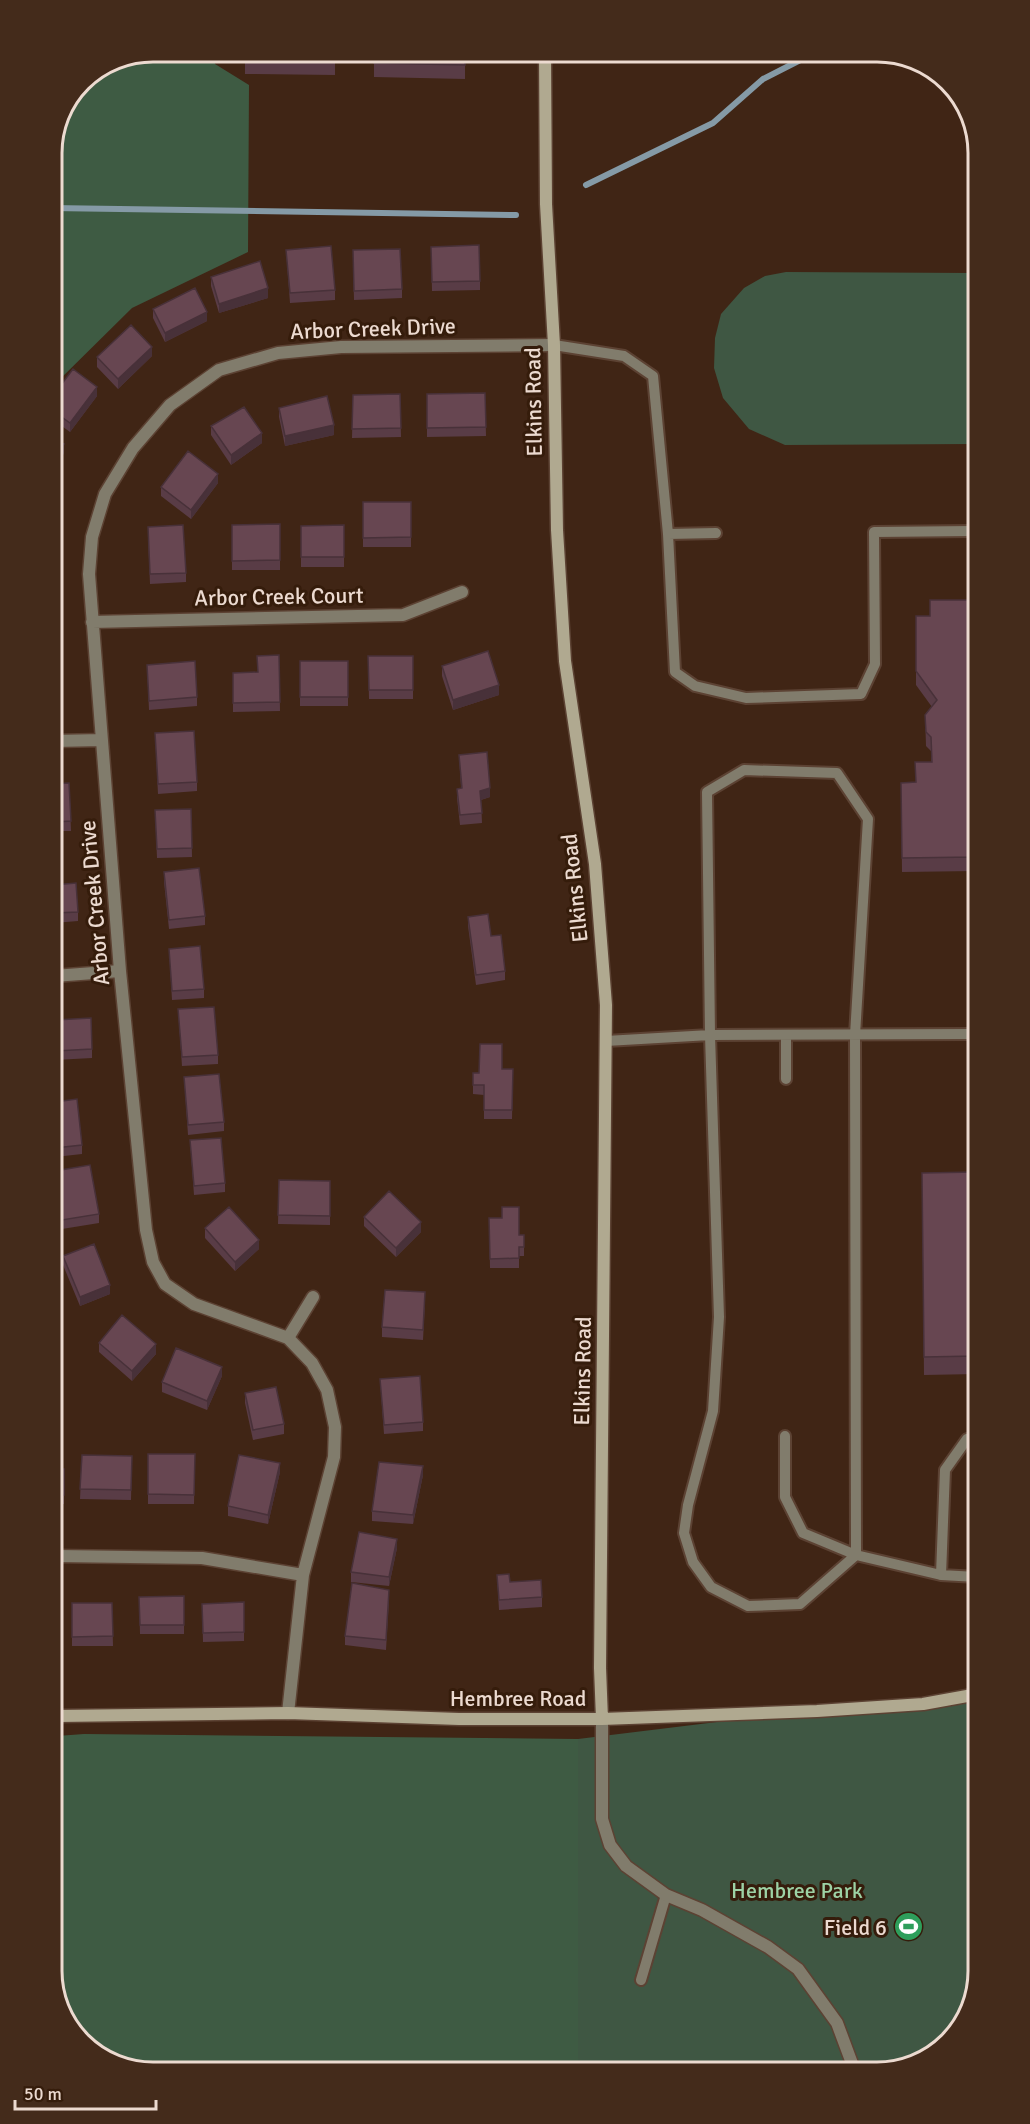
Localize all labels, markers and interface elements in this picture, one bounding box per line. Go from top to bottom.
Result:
street label: Arbor Creek Drive [290,312,456,345]
street label: Elkins Road [519,347,548,457]
street label: Arbor Creek Court [194,582,364,611]
street label: Arbor Creek Drive [74,819,115,987]
street label: Elkins Road [555,832,594,944]
street label: Elkins Road [568,1316,597,1426]
street label: Hembree Road [450,1685,586,1712]
park label: Hembree Park [731,1877,863,1904]
sports icon: Field 6 [892,1911,924,1943]
place label: Field 6 [824,1914,887,1941]
scale bar [15,2073,156,2111]
text: 50 m [24,2083,62,2105]

